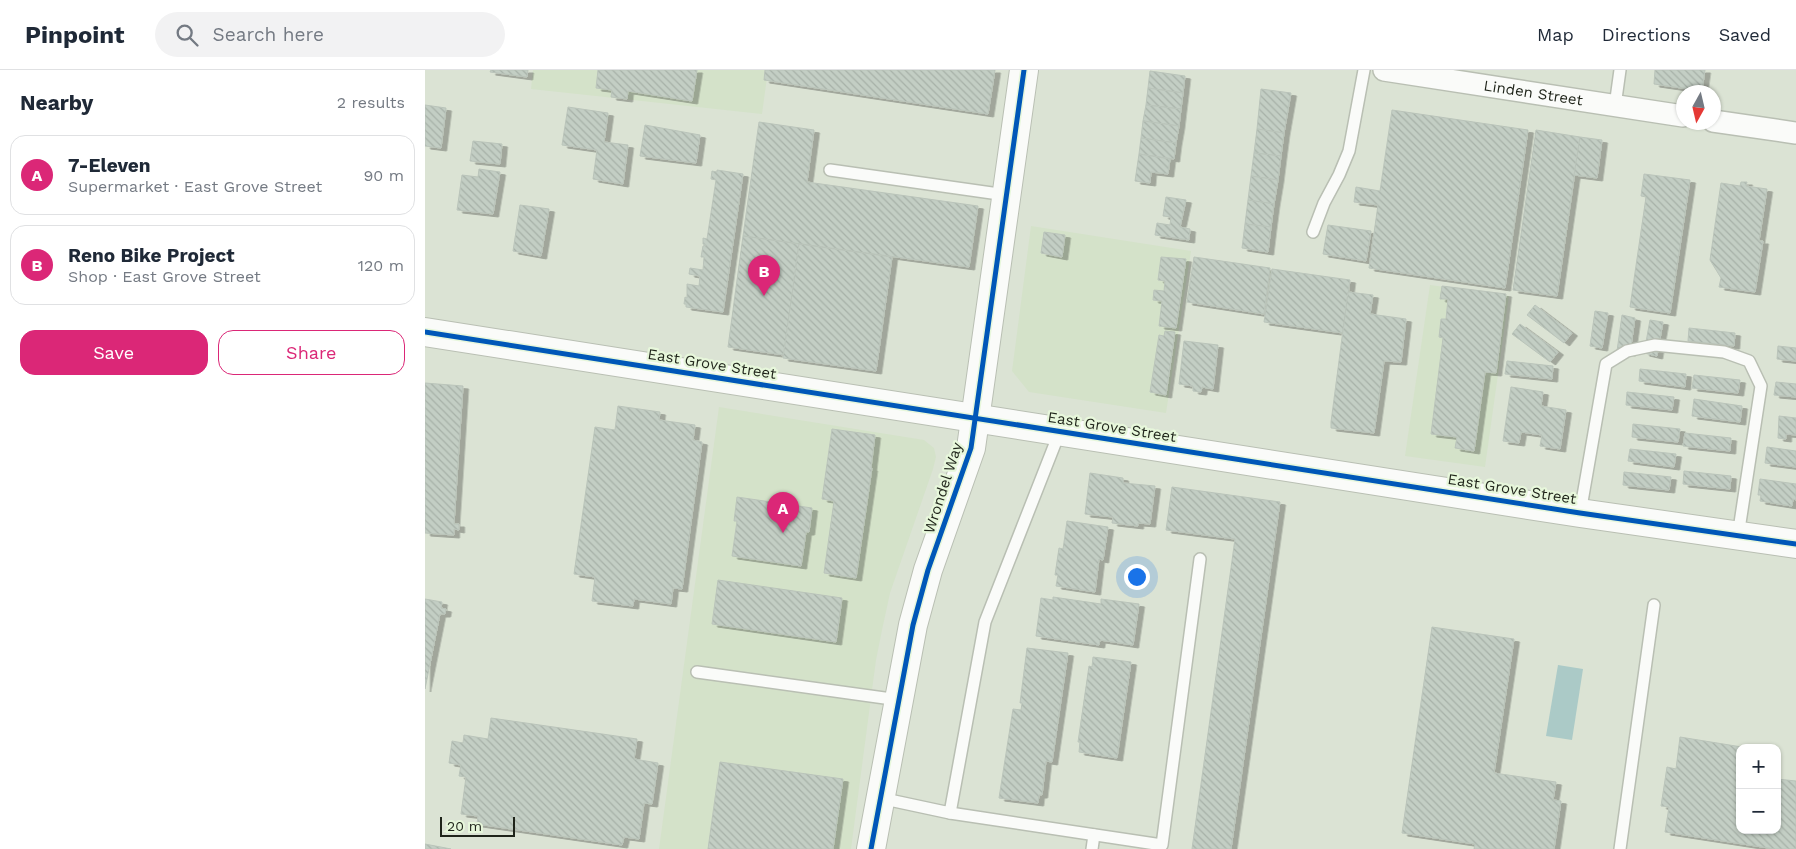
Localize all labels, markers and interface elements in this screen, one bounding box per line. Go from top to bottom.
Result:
search box [155,12,505,57]
text: Pinpoint [25,21,125,49]
icon: search [173,21,201,49]
text: Search here [213,23,324,46]
text: Map [1537,24,1574,45]
text: Directions [1602,24,1691,45]
text: Saved [1719,24,1771,45]
street label: Linden Street [1482,76,1585,110]
north arrow [1676,85,1721,130]
text: Nearby [20,90,93,115]
text: 2 results [337,93,405,112]
text: 7-Eleven [68,154,151,177]
text: A [32,166,42,185]
text: 90 m [363,166,404,185]
text: Supermarket · East Grove Street [68,177,322,196]
text: Reno Bike Project [68,244,235,267]
pin: B [748,255,780,296]
text: B [32,256,42,275]
text: 120 m [358,256,404,275]
text: Shop · East Grove Street [68,267,261,286]
button: Save [20,330,208,375]
button: Share [218,330,405,375]
street label: East Grove Street [646,345,778,383]
street label: East Grove Street [1046,408,1178,446]
street label: Wrondel Way [920,440,966,536]
street label: East Grove Street [1446,470,1578,508]
pin: A [767,492,799,533]
your location [1124,564,1150,590]
map controls [1736,744,1781,834]
button: + [1736,744,1781,789]
button: − [1736,789,1781,834]
scale bar [440,814,515,837]
text: 20 m [447,818,482,834]

